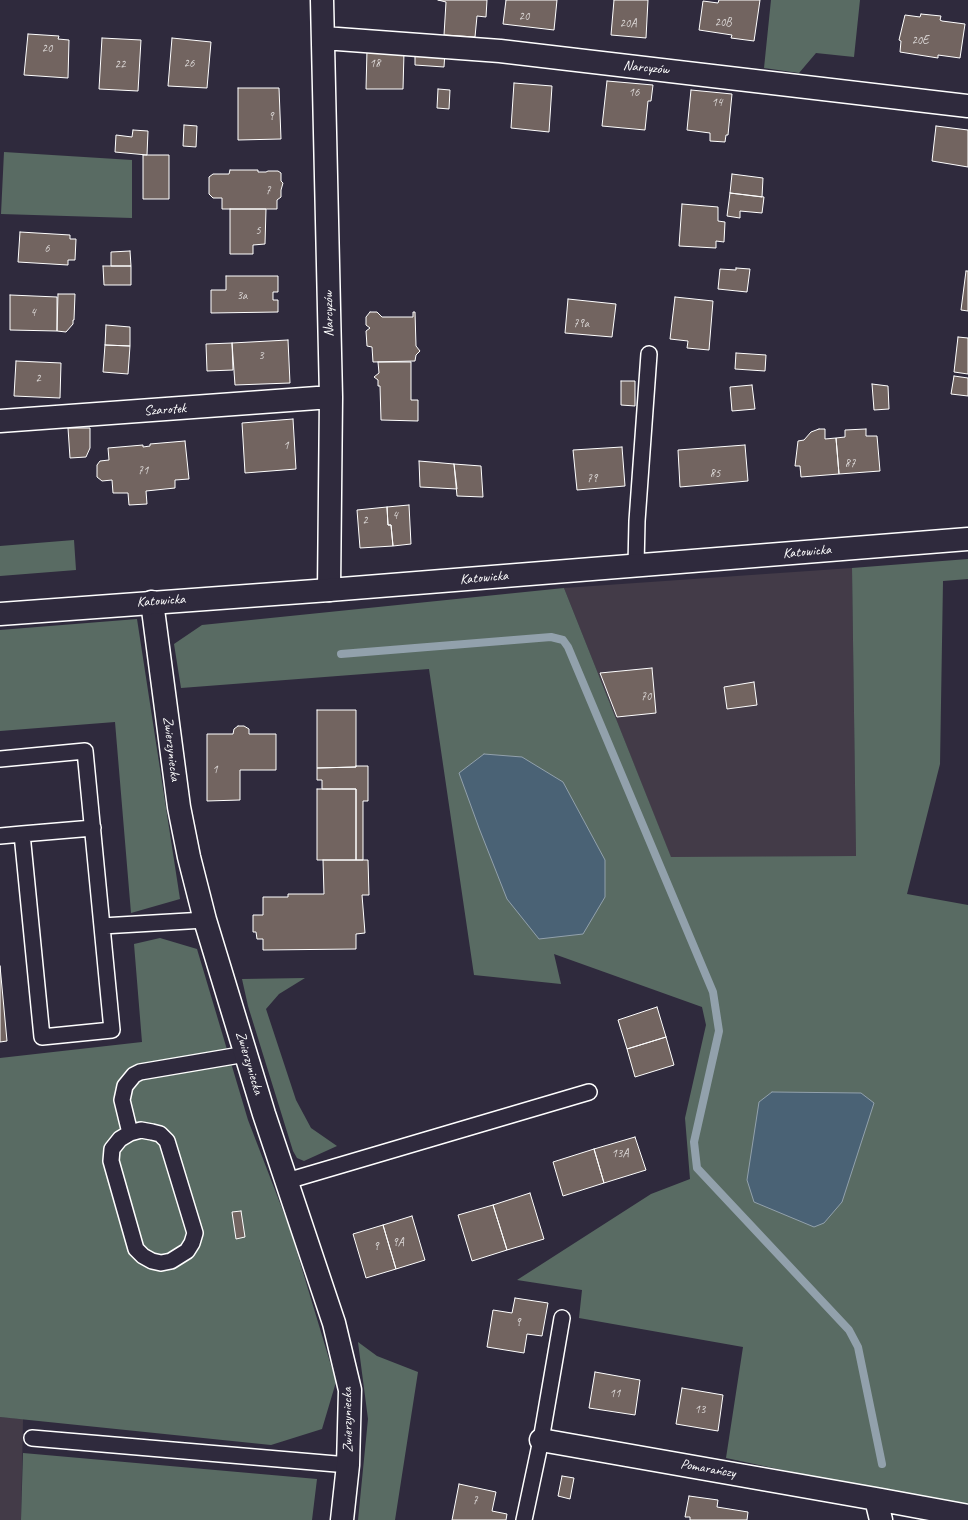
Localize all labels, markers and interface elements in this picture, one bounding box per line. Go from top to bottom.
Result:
house number: 20 [519,10,529,24]
house number: 20B [714,16,732,30]
house number: 20A [620,17,636,31]
house number: 20E [911,34,929,48]
house number: 20 [42,42,52,56]
house number: 26 [184,57,194,71]
house number: 18 [370,57,380,71]
street label: Narcyzów [622,57,670,79]
house number: 22 [115,58,125,72]
house number: 16 [629,86,639,100]
house number: 14 [712,96,722,110]
house number: 9 [268,110,274,124]
house number: 7 [265,184,271,198]
house number: 5 [255,224,261,238]
house number: 6 [44,242,50,256]
house number: 3a [237,289,247,303]
street label: Narcyzów [320,291,338,337]
house number: 4 [30,306,36,320]
house number: 79a [573,317,589,331]
house number: 3 [258,349,264,363]
house number: 2 [35,372,41,386]
street label: Szarotek [144,400,186,420]
house number: 1 [283,439,289,453]
house number: 87 [845,457,855,471]
house number: 71 [138,464,148,478]
house number: 85 [710,467,720,481]
house number: 79 [587,472,597,486]
house number: 4 [392,509,398,523]
house number: 2 [362,514,368,528]
street label: Katowicka [782,542,832,562]
street label: Katowicka [459,568,509,588]
street label: Katowicka [136,591,186,611]
house number: 70 [641,690,651,704]
street label: Zwierzyniecka [159,716,183,782]
house number: 1 [212,763,218,777]
street label: Zwierzyniecka [231,1029,267,1097]
house number: 13A [612,1147,628,1161]
house number: 9A [392,1236,404,1250]
house number: 9 [373,1240,379,1254]
house number: 9 [515,1316,521,1330]
street label: Zwierzyniecka [339,1387,357,1453]
house number: 11 [610,1387,620,1401]
house number: 13 [695,1403,705,1417]
street label: Pomarańczy [679,1456,737,1482]
house number: 7 [472,1494,478,1508]

